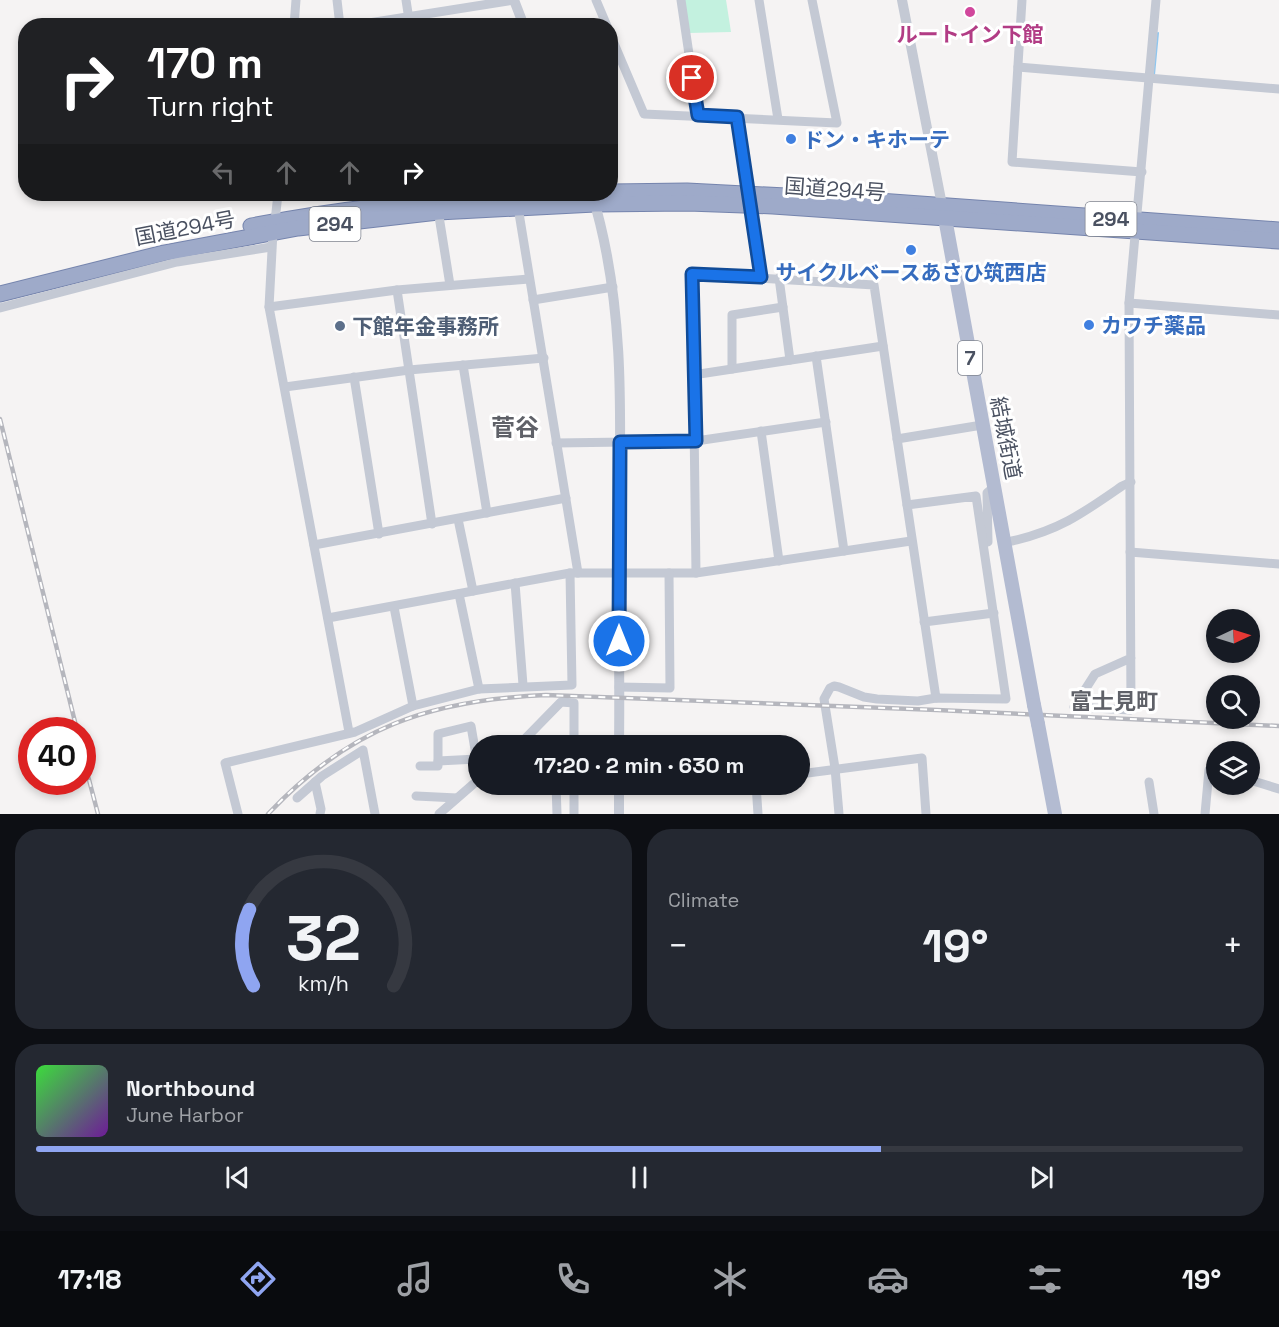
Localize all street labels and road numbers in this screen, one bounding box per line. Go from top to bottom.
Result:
street label: 国道294号 [783,172,887,206]
road number: 294 [1086,202,1136,236]
street label: 国道294号 [133,205,237,251]
road number: 294 [310,207,360,241]
road number: 7 [958,341,982,375]
street label: 結城街道 [985,394,1027,482]

